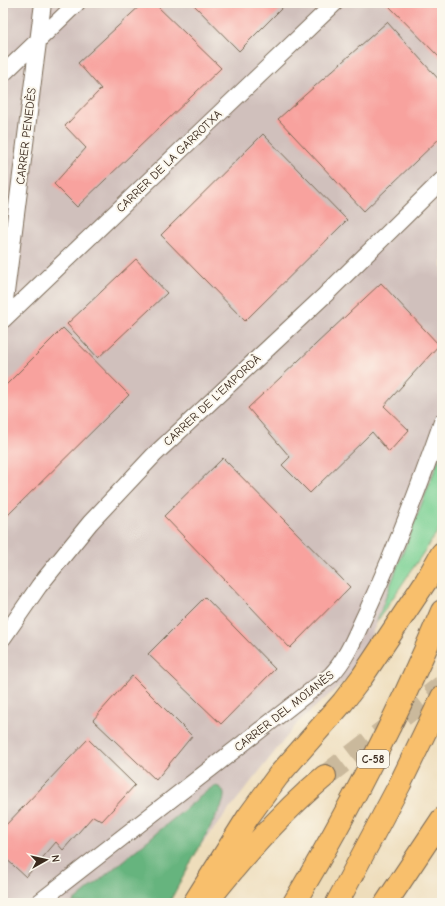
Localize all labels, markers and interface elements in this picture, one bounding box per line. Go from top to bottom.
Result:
street label: CARRER PENEDÈS [13,86,39,185]
street label: CARRER DE LA GARROTXA [113,107,225,215]
street label: CARRER DE L'EMPORDÀ [161,351,263,449]
street label: CARRER DEL MOIANÈS [231,667,337,754]
road number: C-58 [357,750,389,768]
north arrow [26,840,66,880]
text: N [48,854,62,863]

